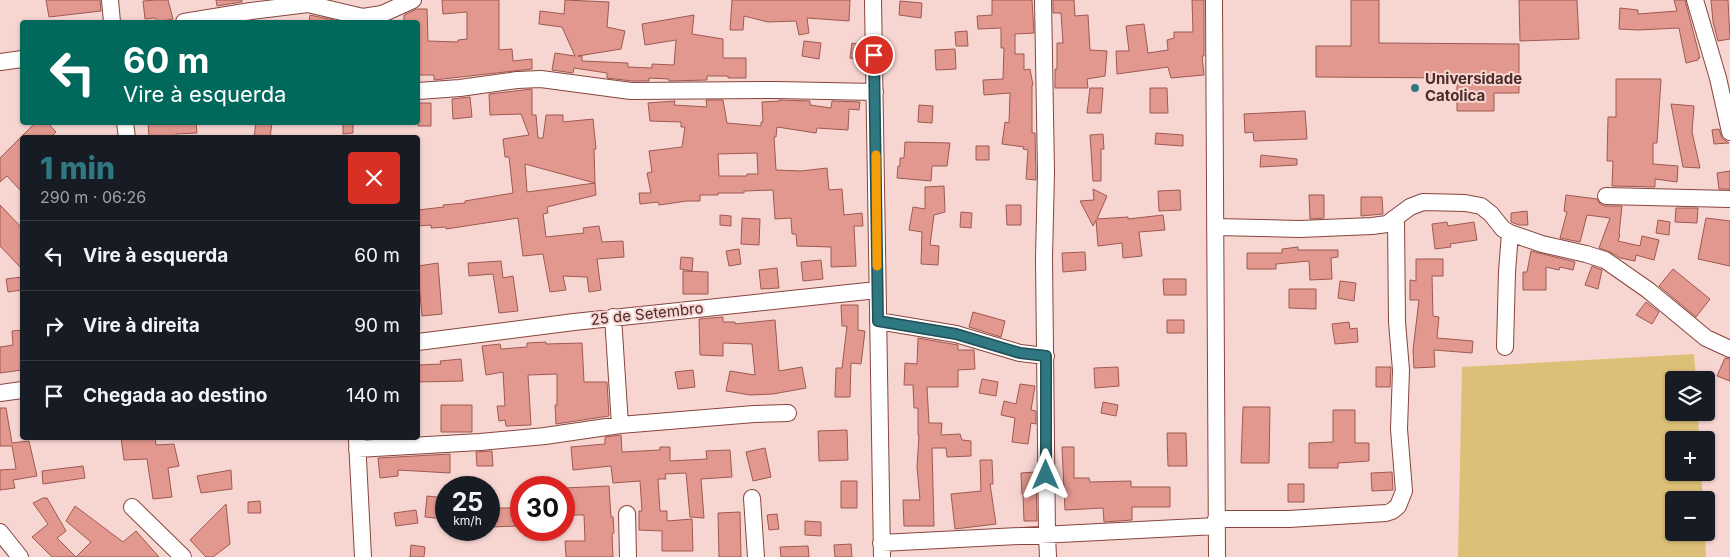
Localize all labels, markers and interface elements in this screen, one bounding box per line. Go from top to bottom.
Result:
pin [853,34,895,76]
text: 60 m [123,39,210,81]
icon: left [40,40,105,105]
icon: arrive [860,41,888,69]
place label: Universidade Catolica [1425,69,1522,105]
text: Vire à esquerda [123,81,286,107]
marker: Universidade Catolica [1409,82,1421,94]
text: 1 min [40,150,115,186]
button: close [348,152,400,204]
text: 290 m · 06:26 [40,187,146,207]
icon: left [40,242,68,270]
text: Vire à esquerda [83,244,228,267]
text: 60 m [354,244,400,267]
street label: 25 de Setembro [590,298,704,329]
icon: right [40,312,68,340]
text: Vire à direita [83,314,200,337]
text: 90 m [354,314,400,337]
map controls [1665,371,1715,541]
button: layers [1665,371,1715,421]
icon: arrive [40,382,68,410]
text: Chegada ao destino [83,384,267,407]
text: 140 m [346,384,400,407]
button: + [1665,431,1715,481]
position arrow [1019,448,1071,500]
speed limit sign: 30 [510,476,575,541]
text: 25 [452,487,483,517]
button: − [1665,491,1715,541]
text: km/h [453,513,482,528]

